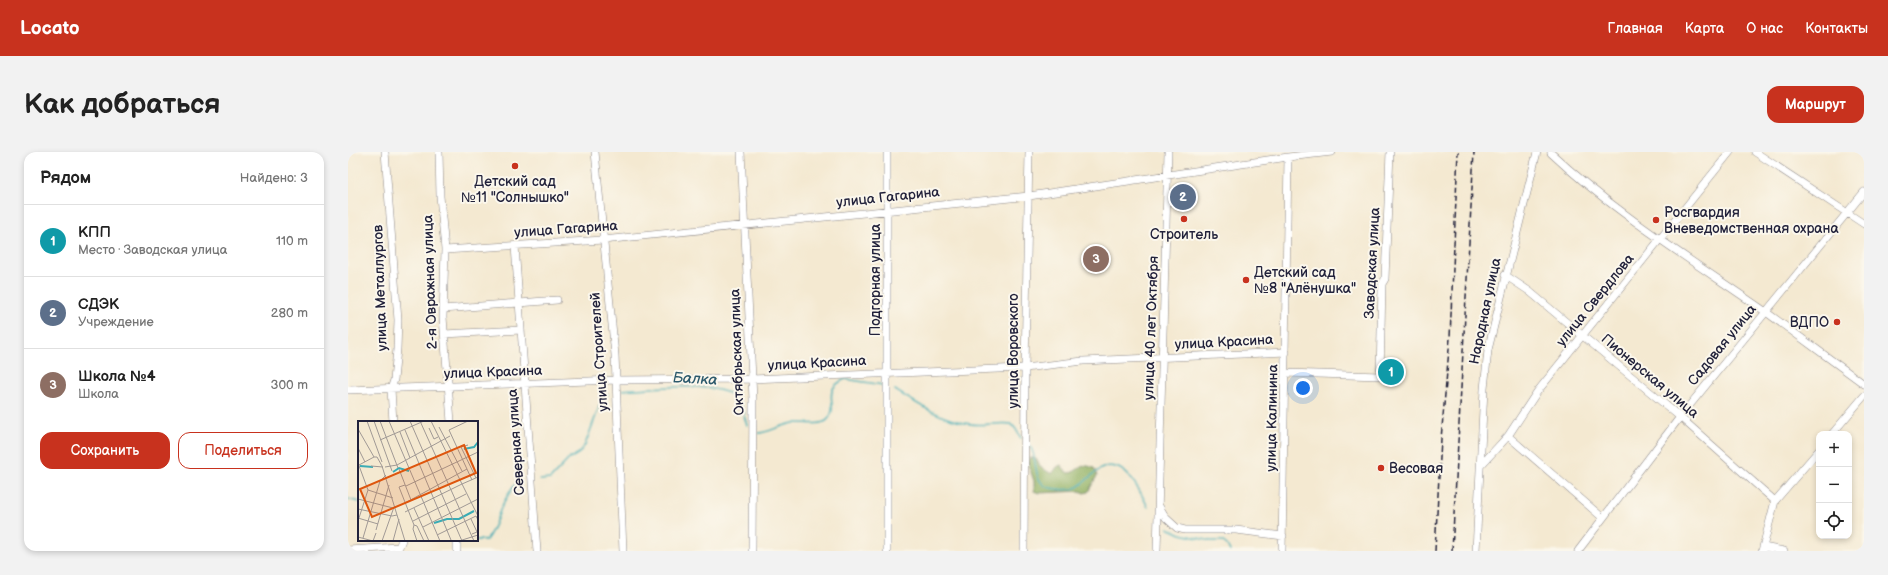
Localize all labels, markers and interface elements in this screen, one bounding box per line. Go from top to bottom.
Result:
text: Locato [20,17,80,40]
text: Главная [1608,20,1663,37]
text: Карта [1685,20,1724,37]
text: О нас [1746,20,1783,37]
text: Контакты [1805,20,1868,37]
button: Маршрут [1767,86,1864,123]
text: Как добраться [24,88,221,121]
marker: Детский сад №11 "Солнышко" [510,161,520,171]
text: Рядом [40,168,91,188]
text: Найдено: 3 [240,170,308,186]
place label: Детский сад №11 "Солнышко" [461,173,569,206]
pin: 2 [1170,182,1196,212]
street label: улица Гагарина [835,183,941,211]
place label: Росгвардия Вневедомственная охрана [1664,204,1840,237]
street label: Заводская улица [1361,206,1383,319]
street label: 2-я Овражная улица [419,214,441,350]
marker: Строитель [1179,214,1189,224]
marker: Росгвардия Вневедомственная охрана [1651,215,1661,225]
street label: улица Гагарина [514,217,619,241]
text: КПП [78,223,111,242]
street label: Подгорная улица [867,223,884,336]
street label: улица Металлургов [369,224,391,352]
place label: Строитель [1150,226,1218,243]
text: 1 [50,233,56,249]
text: 110 m [276,233,308,249]
text: Место · Заводская улица [78,242,227,258]
pin: 3 [1083,244,1109,274]
street label: улица Свердлова [1553,250,1638,350]
street label: улица 40 лет Октября [1140,255,1162,400]
street label: Народная улица [1465,255,1505,366]
place label: Детский сад №8 "Алёнушка" [1254,264,1356,297]
marker: Детский сад №8 "Алёнушка" [1241,275,1251,285]
street label: Октябрьская улица [726,288,748,416]
street label: улица Строителей [586,292,612,412]
street label: улица Воровского [1005,293,1022,409]
text: СДЭК [78,295,119,314]
street label: Садовая улица [1684,300,1760,389]
text: 2 [49,305,57,321]
text: 280 m [271,305,308,321]
text: Учреждение [78,314,154,330]
place label: ВДПО [1790,314,1829,331]
marker: ВДПО [1832,317,1842,327]
street label: Пионерская улица [1598,330,1703,422]
street label: улица Красина [1174,331,1274,353]
street label: улица Красина [767,352,867,374]
pin: 1 [1378,357,1404,387]
street label: улица Красина [443,362,543,382]
street label: улица Калинина [1263,363,1281,472]
text: Школа №4 [78,367,156,386]
water label: Балка [672,368,718,390]
text: 3 [49,377,57,393]
text: 300 m [270,377,308,393]
your location [1293,378,1313,398]
text: Школа [78,386,119,402]
street label: Северная улица [504,387,528,496]
inset map [358,421,478,541]
map controls [1816,431,1852,539]
button: + [1816,431,1852,467]
button: Сохранить [40,432,170,469]
button: Поделиться [178,432,308,469]
place label: Весовая [1389,460,1443,477]
marker: Весовая [1376,463,1386,473]
button: − [1816,467,1852,503]
button: locate [1816,503,1852,539]

